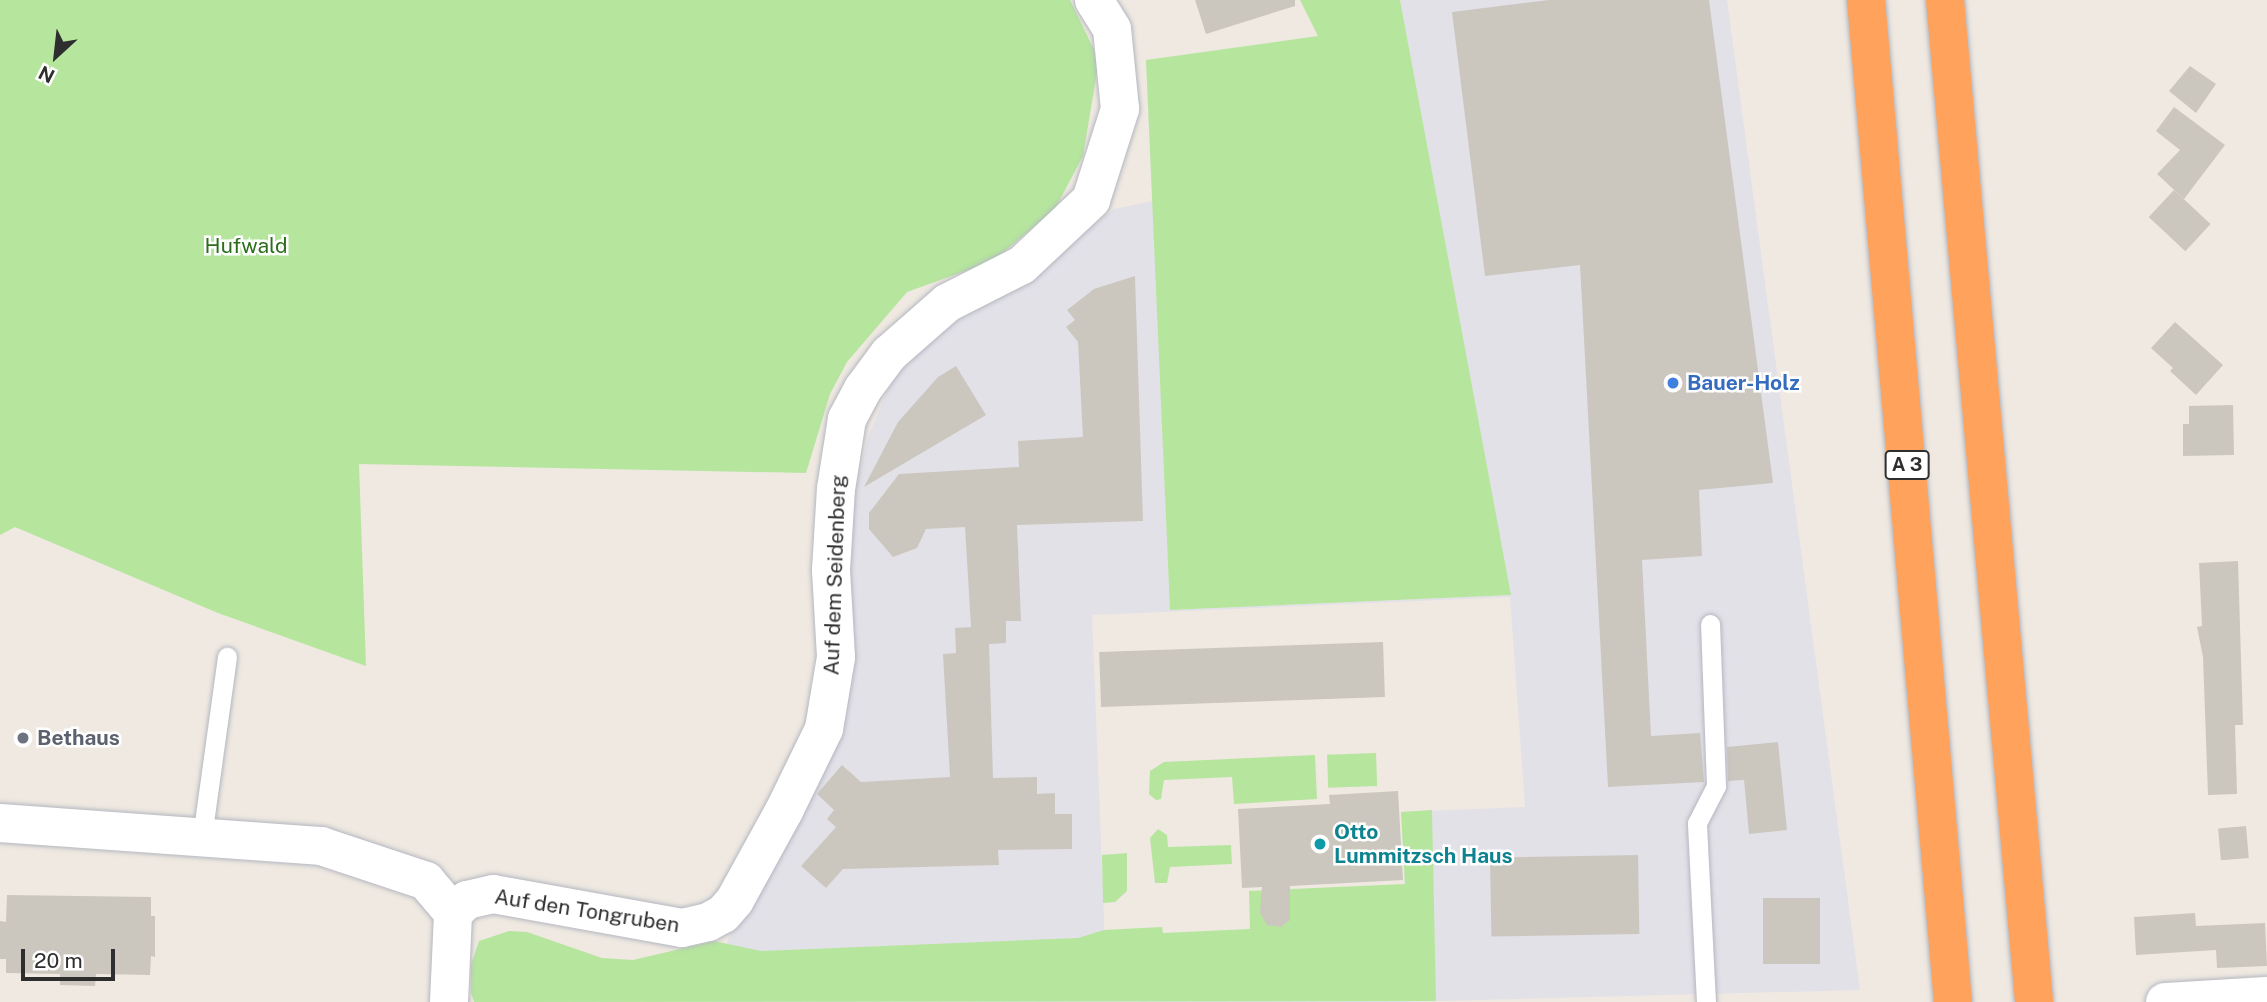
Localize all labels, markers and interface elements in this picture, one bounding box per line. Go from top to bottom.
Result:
north arrow [21,21,91,91]
text: N [35,62,58,88]
park label: Hufwald [205,233,287,259]
place label: Bauer-Holz [1687,370,1800,396]
marker: Bauer-Holz [1665,375,1681,391]
road number: A 3 [1884,450,1930,480]
street label: Auf dem Seidenberg [819,474,851,676]
place label: Bethaus [37,725,120,751]
marker: Bethaus [15,730,31,746]
place label: Otto Lummitzsch Haus [1334,819,1513,869]
marker: Otto Lummitzsch Haus [1312,836,1328,852]
street label: Auf den Tongruben [493,884,681,938]
scale bar [24,936,119,980]
text: 20 m [34,948,83,973]

